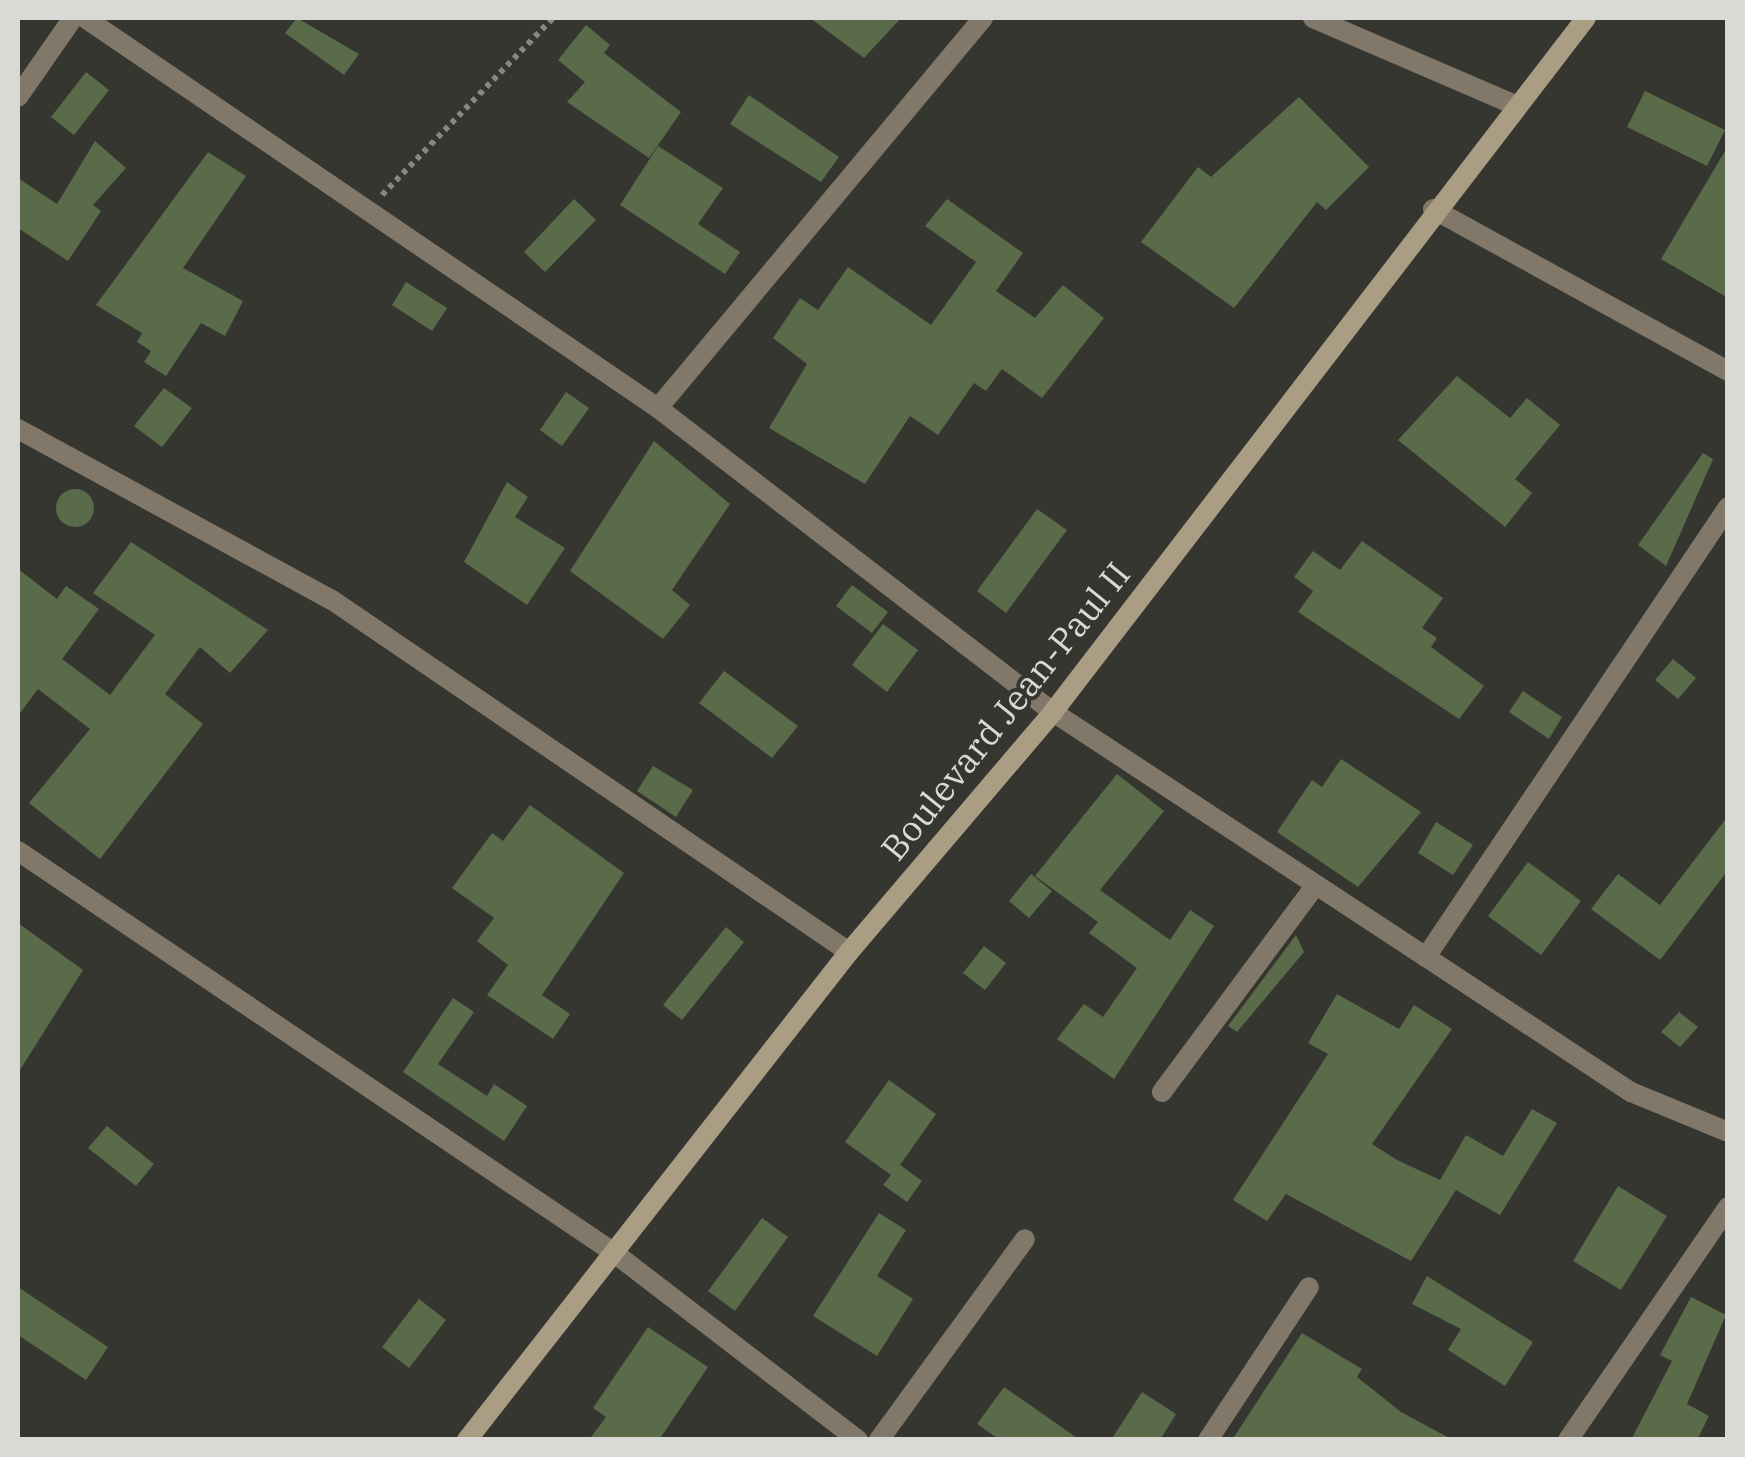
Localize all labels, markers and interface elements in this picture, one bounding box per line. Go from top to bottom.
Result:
street label: Boulevard Jean-Paul II [872,554,1138,868]

